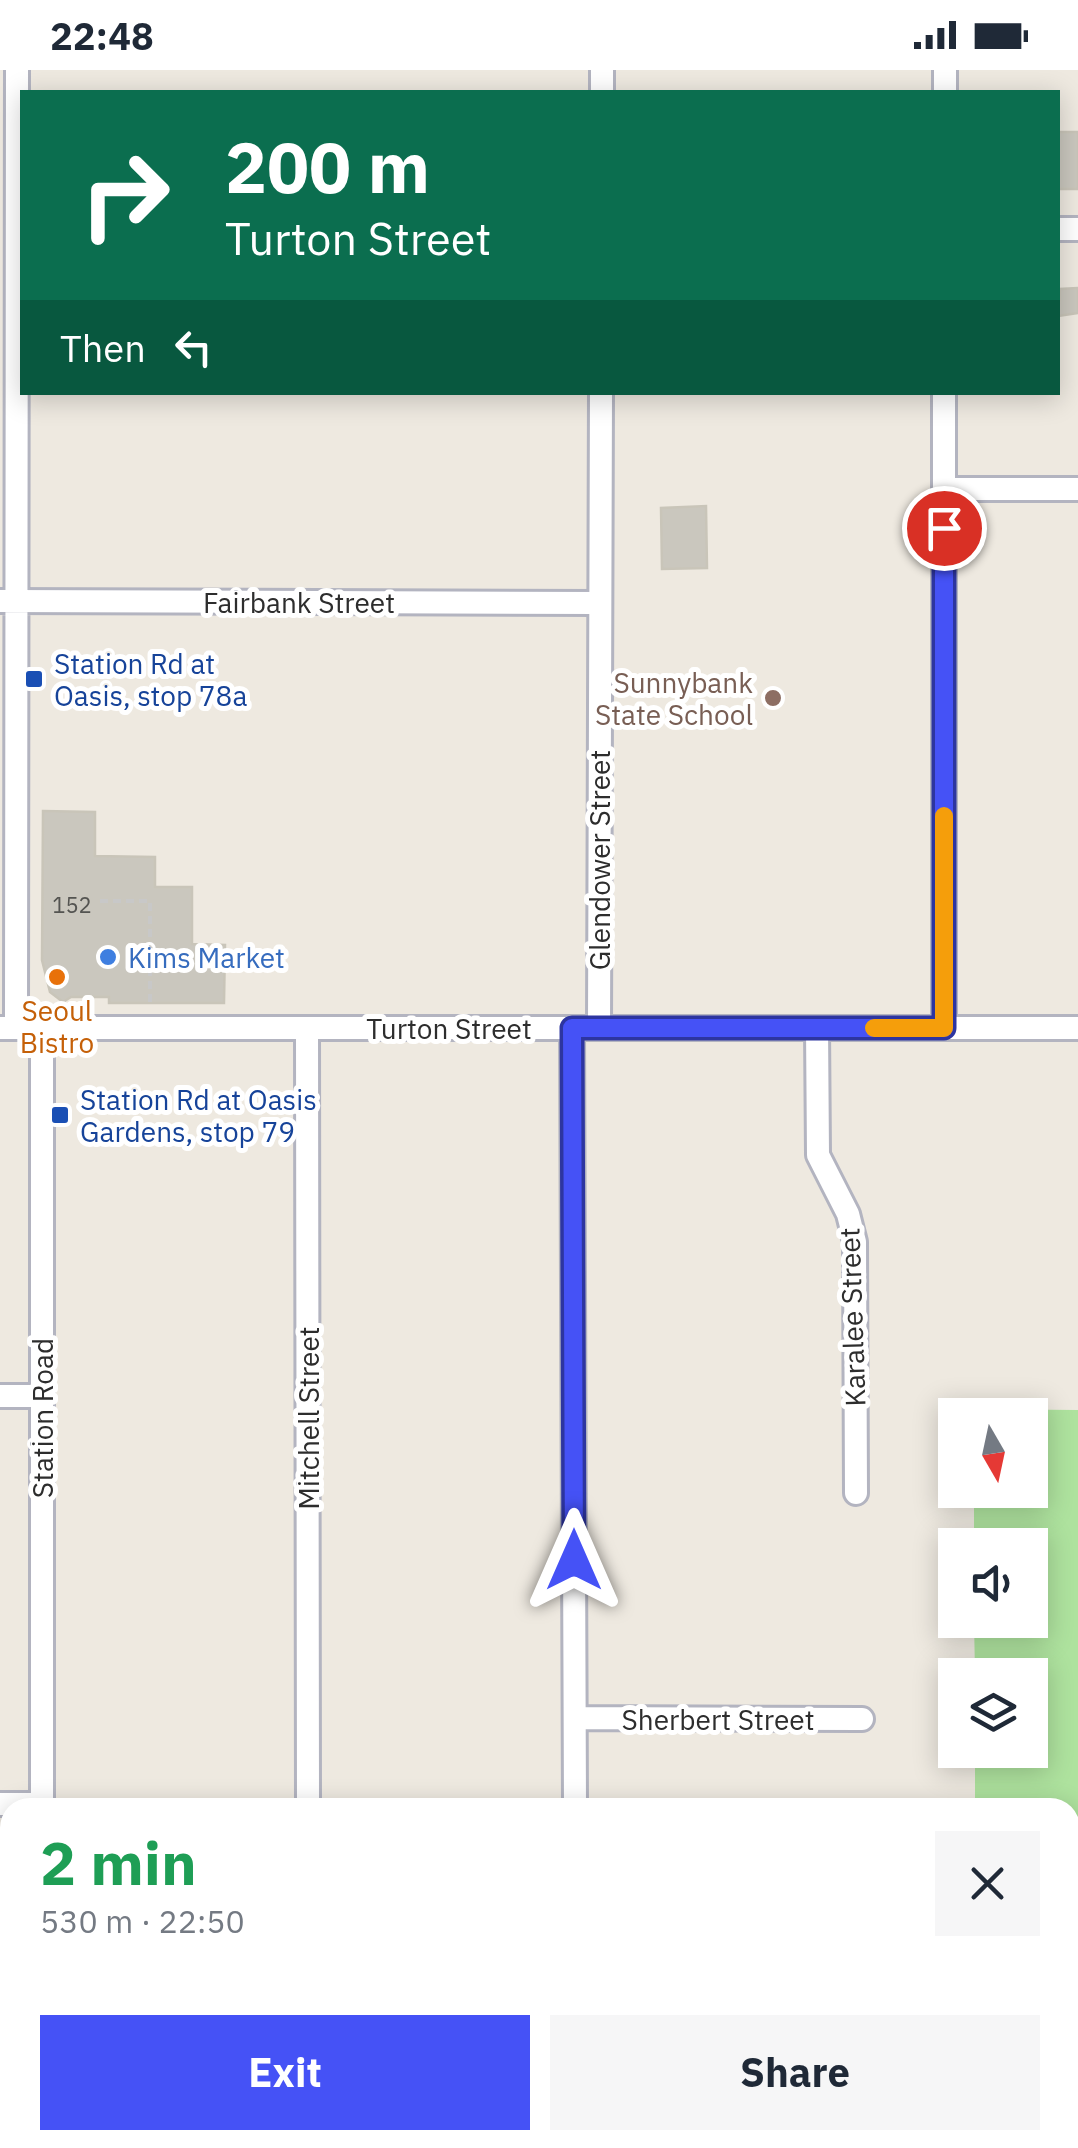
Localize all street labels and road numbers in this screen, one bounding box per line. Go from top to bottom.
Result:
street label: Fairbank Street [203,584,395,621]
street label: Glendower Street [581,750,618,970]
street label: Turton Street [366,1010,532,1047]
street label: Karalee Street [830,1227,874,1407]
street label: Mitchell Street [290,1326,327,1510]
street label: Station Road [24,1338,61,1498]
street label: Sherbert Street [621,1701,815,1738]

